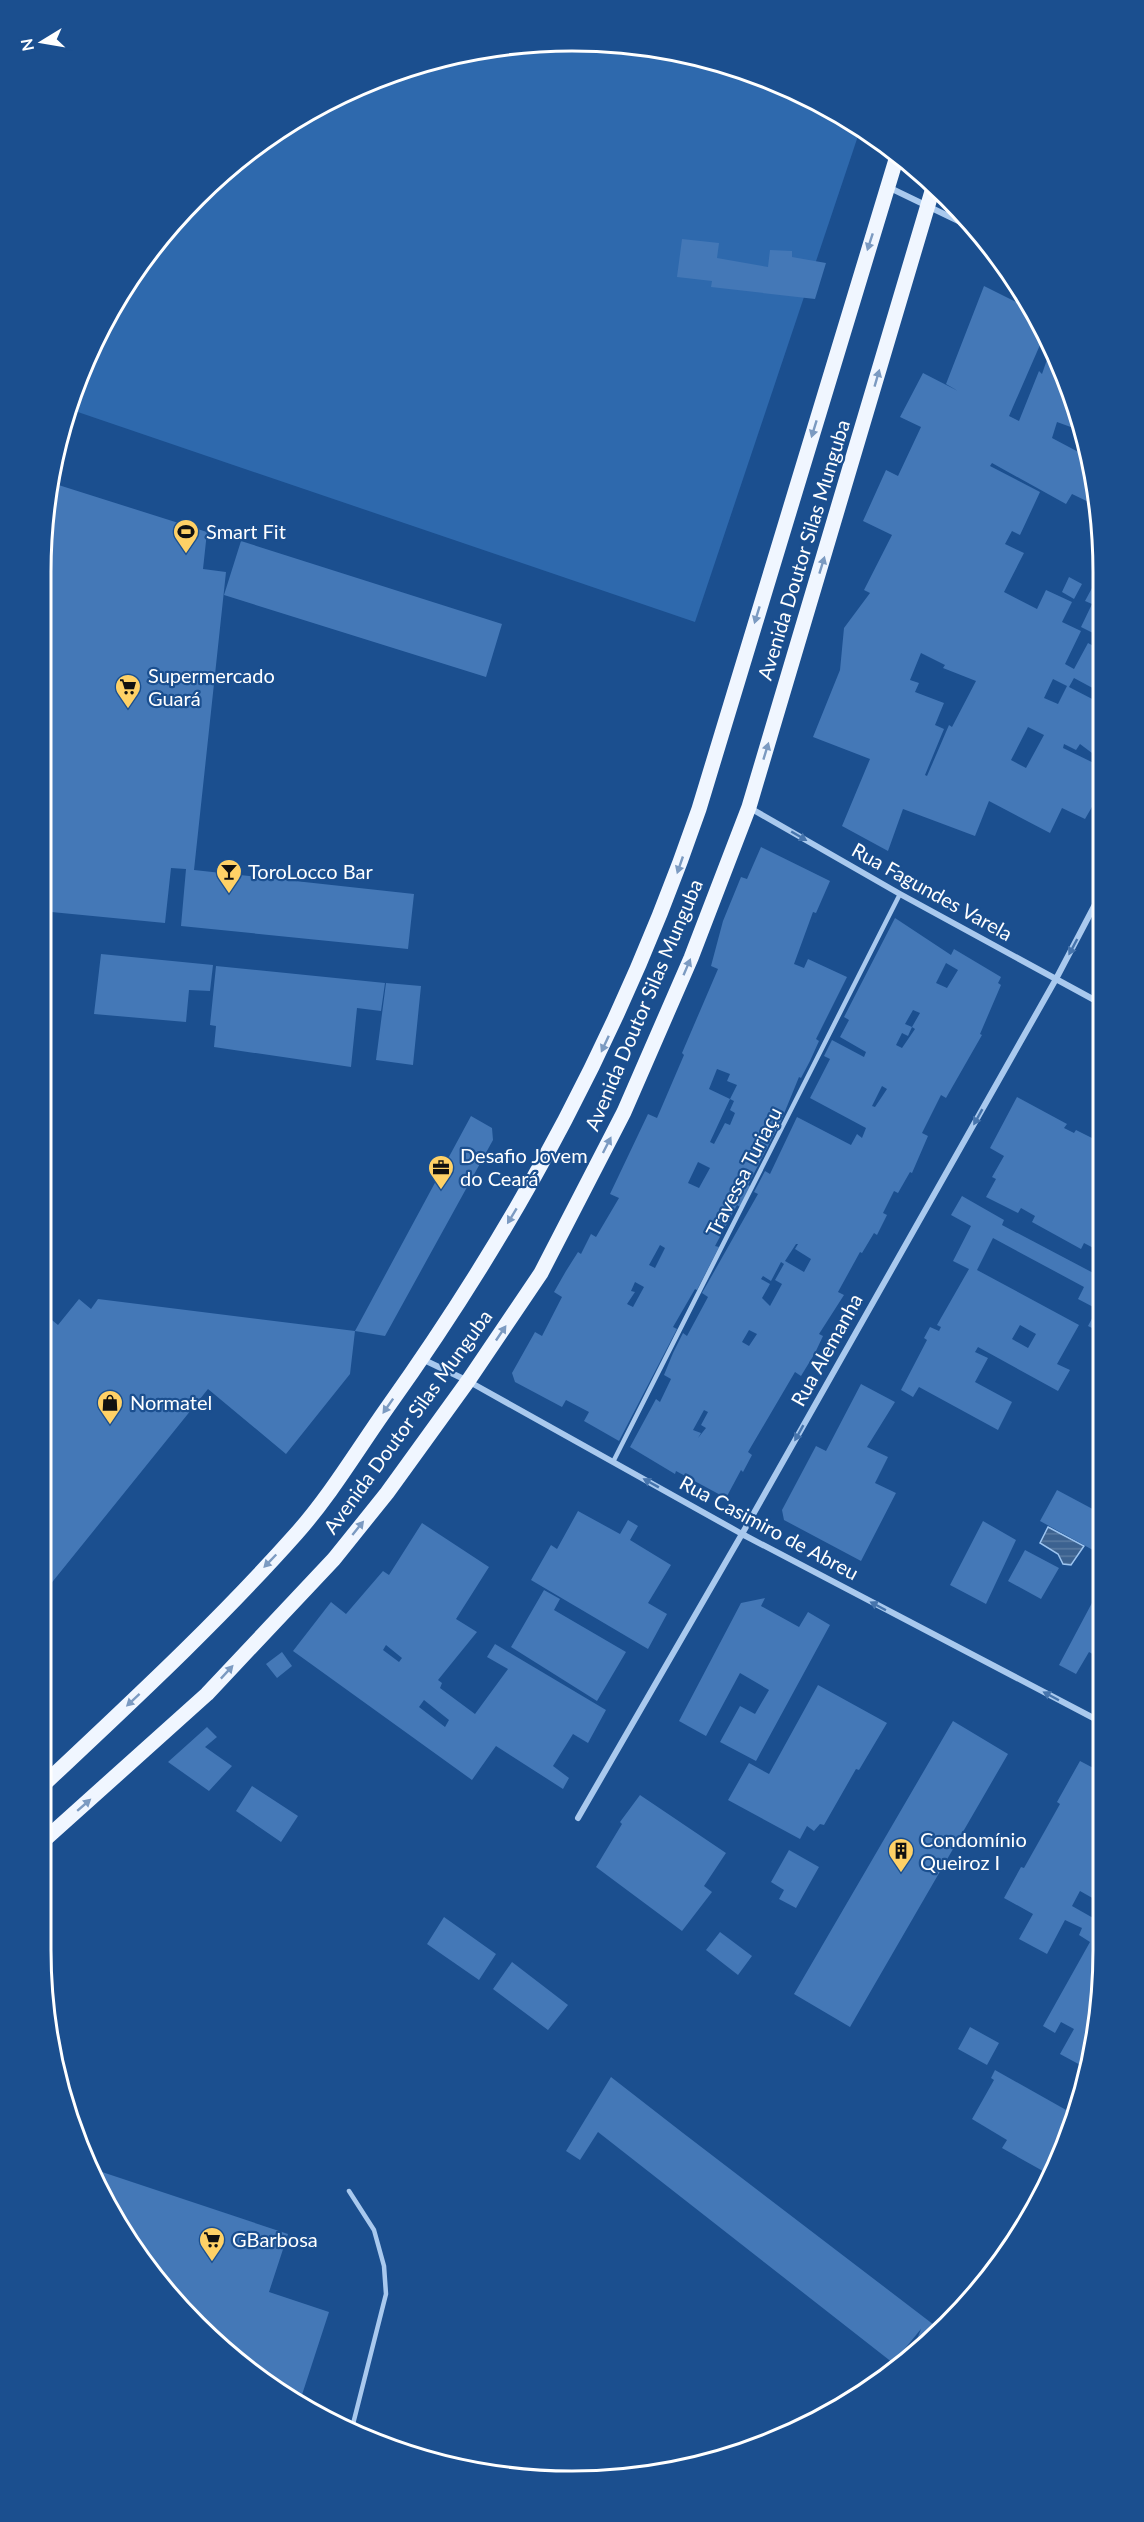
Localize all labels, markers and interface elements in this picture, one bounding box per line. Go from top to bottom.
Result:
north arrow [12,12,72,72]
text: N [16,37,37,53]
one-way arrow [865,233,874,251]
one-way arrow [873,368,882,386]
street label: Avenida Doutor Silas Munguba [752,417,854,683]
one-way arrow [809,420,818,438]
sports icon: Smart Fit [171,517,201,555]
place label: Smart Fit [206,519,286,543]
one-way arrow [818,556,827,574]
one-way arrow [752,606,761,624]
place label: Supermercado Guará [148,663,275,710]
supermarket icon: Supermercado Guará [113,672,143,710]
one-way arrow [762,742,771,760]
one-way arrow [791,831,808,841]
street label: Rua Fagundes Varela [848,837,1017,945]
one-way arrow [674,856,684,874]
bar icon: ToroLocco Bar [214,857,244,895]
place label: ToroLocco Bar [248,859,373,883]
street label: Avenida Doutor Silas Munguba [579,875,707,1134]
one-way arrow [1068,938,1078,955]
one-way arrow [682,958,692,976]
one-way arrow [600,1036,609,1053]
street label: Travessa Turiaçu [700,1103,786,1240]
one-way arrow [973,1109,983,1126]
one-way arrow [602,1136,612,1153]
place label: Desafio Jovem do Ceará [460,1143,588,1190]
office icon: Desafio Jovem do Ceará [426,1153,456,1191]
one-way arrow [506,1208,517,1224]
street label: Rua Alemanha [785,1289,867,1410]
street label: Avenida Doutor Silas Munguba [318,1305,497,1538]
one-way arrow [495,1325,506,1341]
shop icon: Normatel [95,1388,125,1426]
place label: Normatel [130,1390,212,1414]
one-way arrow [382,1398,394,1414]
one-way arrow [794,1425,805,1441]
street label: Rua Casimiro de Abreu [676,1470,863,1584]
one-way arrow [643,1478,659,1489]
one-way arrow [352,1520,365,1536]
one-way arrow [263,1554,277,1569]
one-way arrow [870,1601,887,1610]
one-way arrow [220,1665,234,1679]
one-way arrow [1042,1691,1059,1701]
one-way arrow [126,1693,141,1707]
one-way arrow [77,1798,92,1812]
place label: Condomínio Queiroz I [920,1827,1027,1874]
building icon: Condomínio Queiroz I [886,1836,916,1874]
supermarket icon: GBarbosa [197,2225,227,2263]
place label: GBarbosa [232,2227,318,2251]

